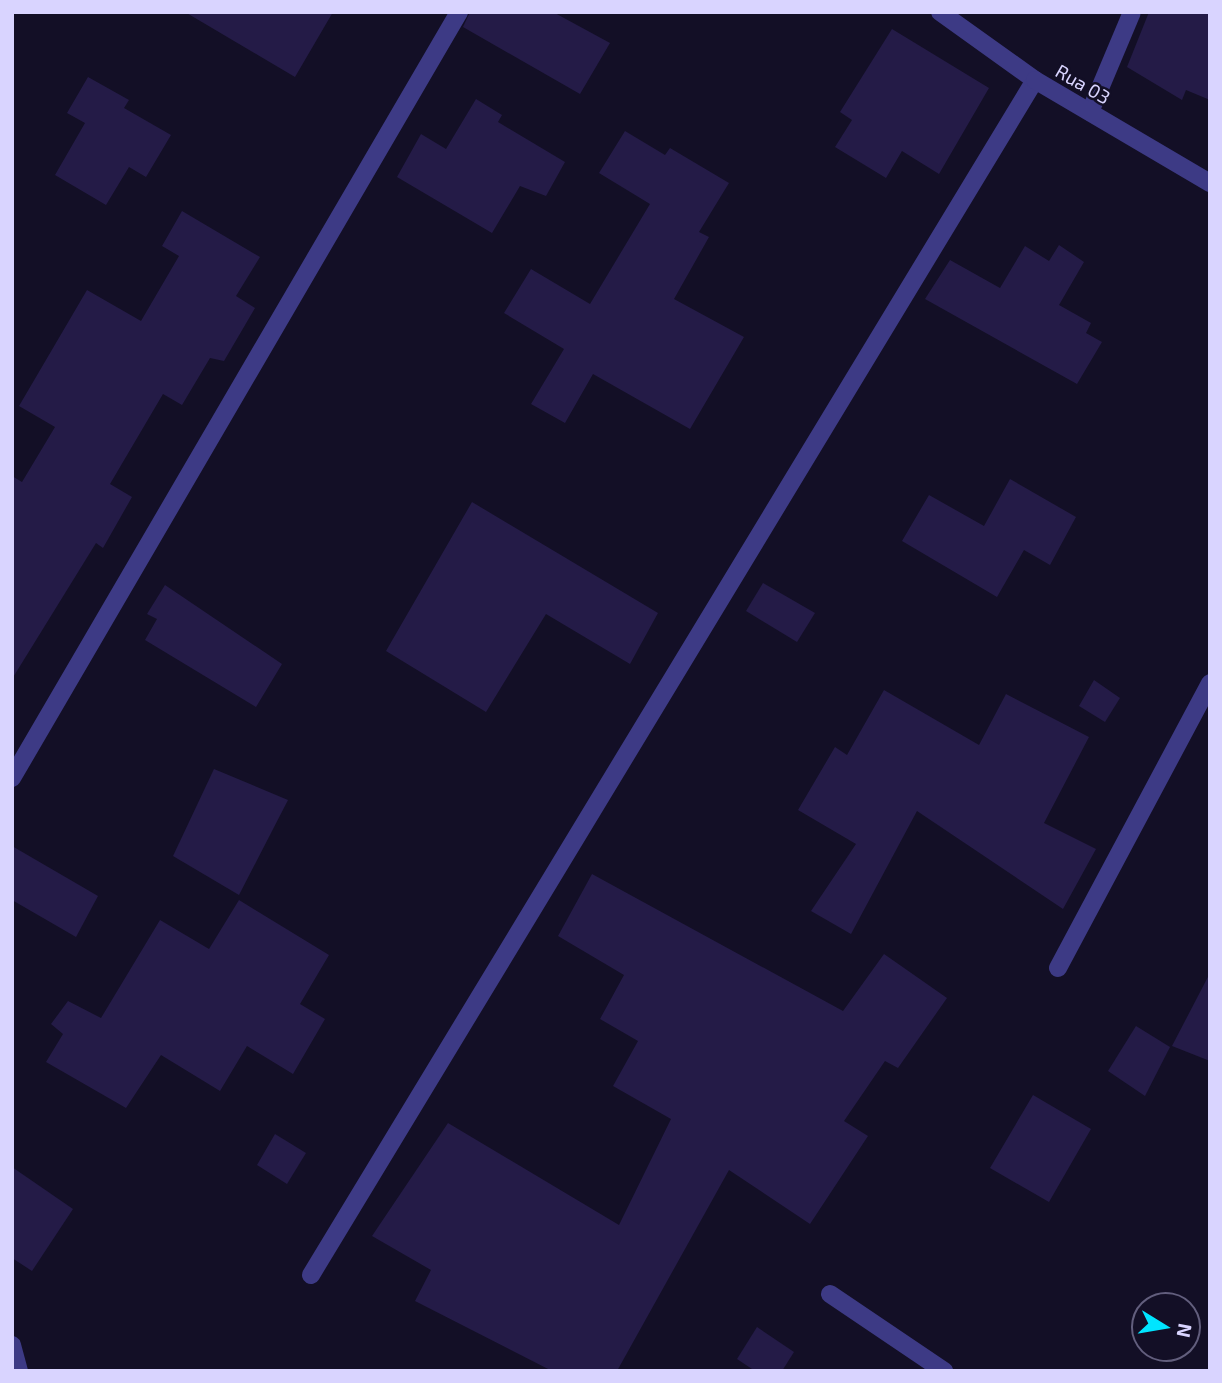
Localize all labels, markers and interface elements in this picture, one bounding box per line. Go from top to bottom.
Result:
street label: Rua 03 [1052,59,1114,109]
north arrow [1131,1292,1201,1362]
text: N [1173,1322,1198,1340]

